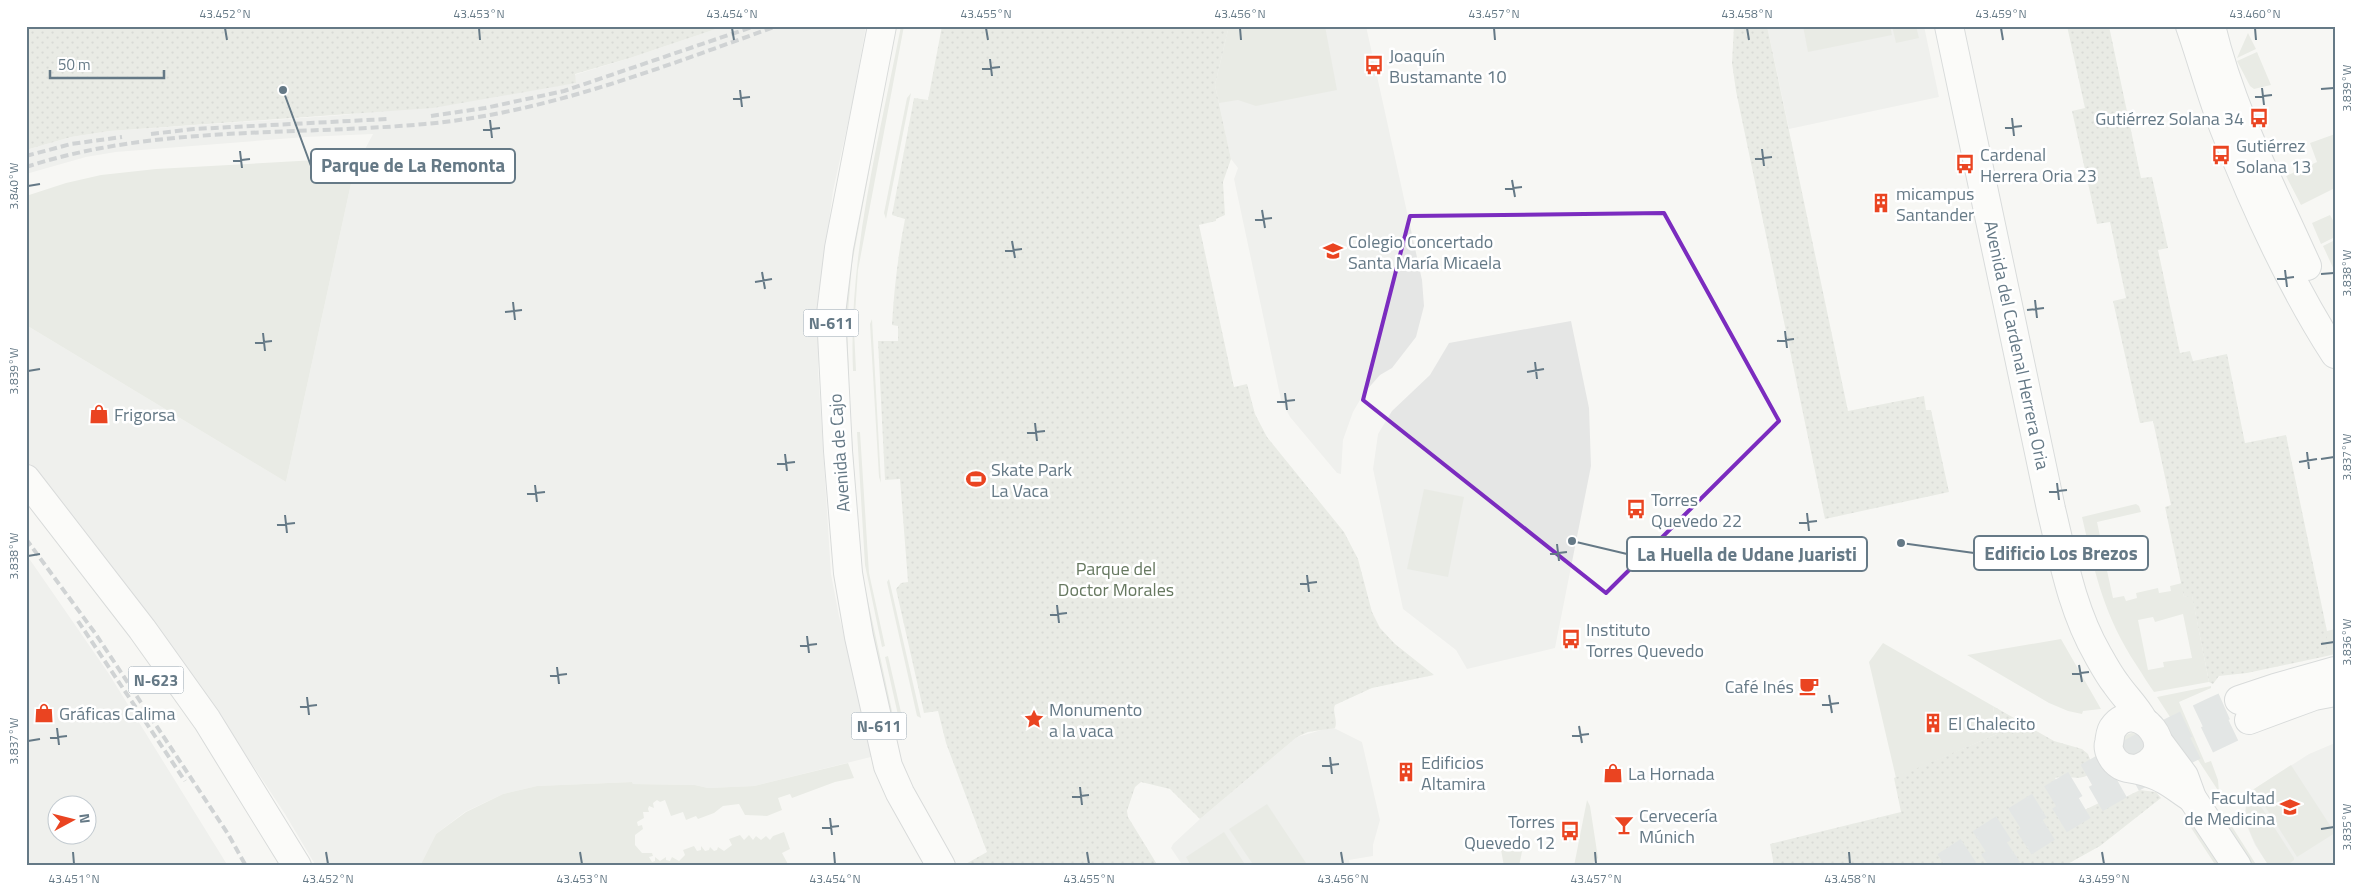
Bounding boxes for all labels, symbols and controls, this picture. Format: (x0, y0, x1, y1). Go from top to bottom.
text: 43.452°N (199, 4, 251, 23)
text: 43.453°N (453, 4, 505, 23)
text: 43.454°N (706, 4, 758, 23)
text: 43.455°N (960, 4, 1012, 23)
text: 43.456°N (1214, 4, 1266, 23)
text: 43.457°N (1468, 4, 1520, 23)
text: 43.458°N (1721, 4, 1773, 23)
text: 43.459°N (1975, 4, 2027, 23)
text: 43.460°N (2229, 4, 2281, 23)
place label: Joaquín Bustamante 10 (1389, 42, 1507, 90)
scale bar (50, 48, 164, 80)
text: 50 m (58, 53, 91, 76)
bus stop icon: Joaquín Bustamante 10 (1363, 54, 1385, 76)
text: 3.839°W (2337, 64, 2356, 111)
place label: Gutiérrez Solana 34 (2095, 105, 2244, 132)
bus stop icon: Gutiérrez Solana 34 (2248, 107, 2270, 129)
place label: Gutiérrez Solana 13 (2236, 132, 2311, 180)
place label: Cardenal Herrera Oria 23 (1980, 141, 2097, 189)
bus stop icon: Gutiérrez Solana 13 (2210, 144, 2232, 166)
callout: Parque de La Remonta (311, 149, 515, 183)
text: Parque de La Remonta (321, 150, 505, 179)
bus stop icon: Cardenal Herrera Oria 23 (1954, 153, 1976, 175)
text: 3.840°W (4, 162, 23, 209)
place label: micampus Santander (1896, 180, 1974, 228)
building icon: micampus Santander (1870, 192, 1892, 214)
street label: Avenida del Cardenal Herrera Oria (1977, 218, 2057, 472)
place label: Colegio Concertado Santa María Micaela (1348, 228, 1501, 276)
school or university icon: Colegio Concertado Santa María Micaela (1322, 240, 1344, 262)
text: 3.838°W (2337, 249, 2356, 296)
road number: N-611 (804, 309, 858, 336)
text: 3.839°W (4, 347, 23, 394)
street label: Avenida de Cajo (821, 393, 857, 513)
place label: Frigorsa (114, 401, 176, 428)
shop icon: Frigorsa (88, 403, 110, 425)
text: 3.837°W (2337, 433, 2356, 480)
place label: Skate Park La Vaca (991, 456, 1073, 504)
sports icon: Skate Park La Vaca (965, 468, 987, 490)
place label: Torres Quevedo 22 (1651, 486, 1742, 534)
bus stop icon: Torres Quevedo 22 (1625, 498, 1647, 520)
text: 3.838°W (4, 532, 23, 579)
callout: Edificio Los Brezos (1974, 536, 2148, 570)
callout: La Huella de Udane Juaristi (1627, 537, 1867, 571)
text: Edificio Los Brezos (1984, 538, 2138, 567)
text: La Huella de Udane Juaristi (1637, 539, 1857, 568)
park label: Parque del Doctor Morales (1058, 555, 1174, 603)
place label: Instituto Torres Quevedo (1586, 616, 1704, 664)
text: 3.836°W (2337, 618, 2356, 665)
bus stop icon: Instituto Torres Quevedo (1560, 628, 1582, 650)
road number: N-623 (128, 666, 184, 694)
place label: Café Inés (1725, 673, 1794, 700)
cafe icon: Café Inés (1798, 675, 1820, 697)
place label: Monumento a la vaca (1049, 696, 1142, 744)
place label: Gráficas Calima (59, 700, 175, 727)
shop icon: Gráficas Calima (33, 702, 55, 724)
place icon: Monumento a la vaca (1023, 708, 1045, 730)
place label: El Chalecito (1948, 710, 2035, 737)
road number: N-611 (852, 712, 906, 739)
building icon: El Chalecito (1922, 712, 1944, 734)
text: 3.837°W (4, 717, 23, 764)
place label: Edificios Altamira (1421, 749, 1485, 797)
place label: La Hornada (1628, 760, 1715, 787)
building icon: Edificios Altamira (1395, 761, 1417, 783)
shop icon: La Hornada (1602, 762, 1624, 784)
place label: Facultad de Medicina (2184, 784, 2275, 832)
north arrow (48, 794, 98, 844)
school or university icon: Facultad de Medicina (2279, 796, 2301, 818)
place label: Cervecería Múnich (1639, 802, 1718, 850)
text: 3.835°W (2337, 803, 2356, 850)
place label: Torres Quevedo 12 (1464, 808, 1555, 856)
text: N (74, 812, 96, 824)
bar icon: Cervecería Múnich (1613, 814, 1635, 836)
bus stop icon: Torres Quevedo 12 (1559, 820, 1581, 842)
text: 43.451°N (48, 869, 100, 888)
text: 43.452°N (302, 869, 354, 888)
text: 43.453°N (556, 869, 608, 888)
text: 43.454°N (809, 869, 861, 888)
text: 43.455°N (1063, 869, 1115, 888)
text: 43.456°N (1317, 869, 1369, 888)
text: 43.457°N (1570, 869, 1622, 888)
text: 43.458°N (1824, 869, 1876, 888)
text: 43.459°N (2078, 869, 2130, 888)

